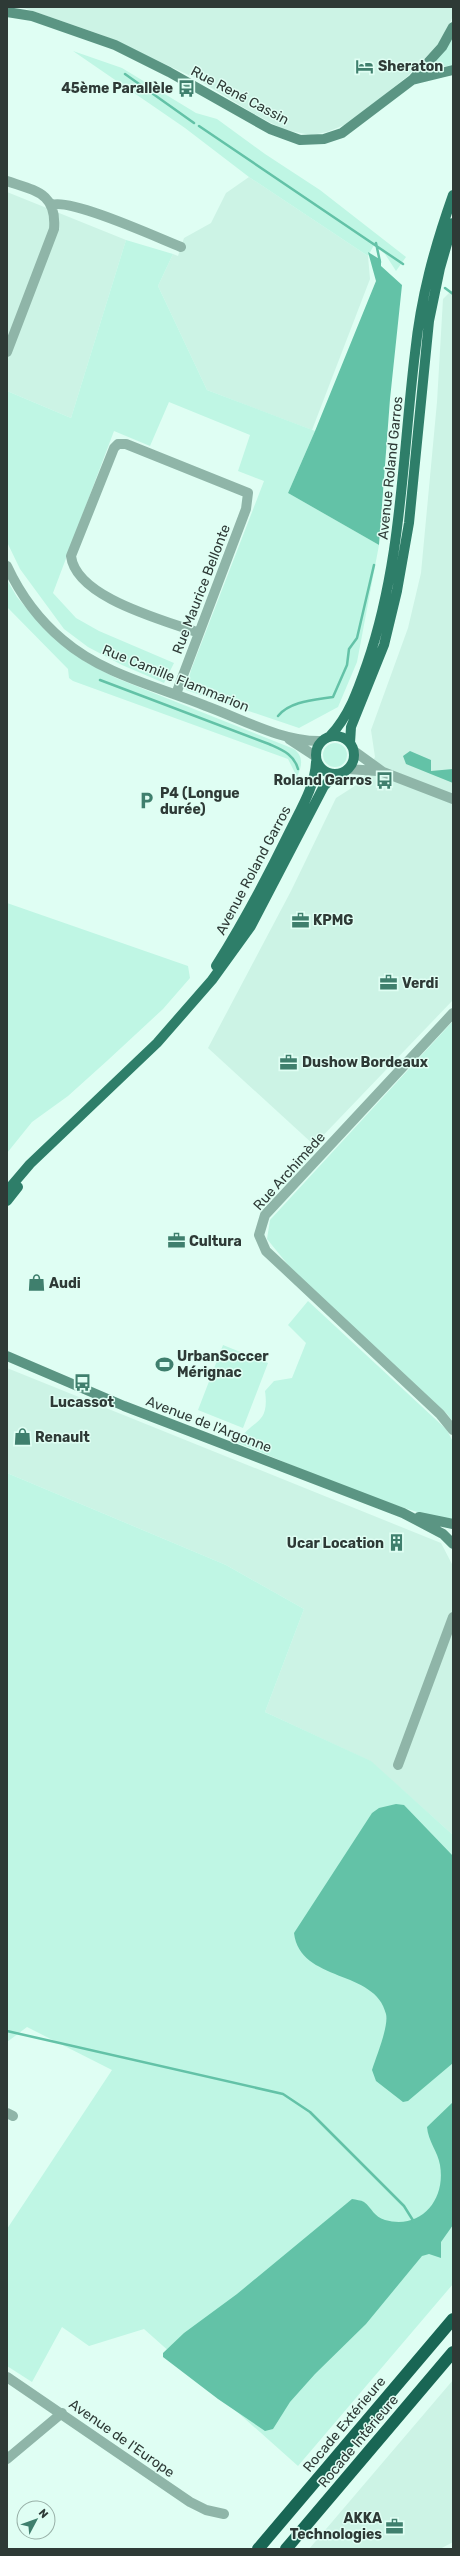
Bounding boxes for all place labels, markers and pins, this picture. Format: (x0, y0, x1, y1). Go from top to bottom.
hotel icon: Sheraton (355, 56, 375, 76)
place label: Sheraton (378, 58, 443, 75)
bus stop icon: 45ème Parallèle (176, 78, 196, 98)
place label: 45ème Parallèle (61, 80, 173, 97)
bus stop icon: Roland Garros (375, 770, 395, 790)
place label: Roland Garros (273, 772, 372, 789)
place label: P4 (Longue durée) (160, 785, 240, 818)
parking icon: P4 (Longue durée) (137, 791, 157, 811)
office icon: KPMG (290, 910, 310, 930)
place label: KPMG (313, 912, 353, 929)
office icon: Verdi (379, 973, 399, 993)
place label: Verdi (402, 975, 438, 992)
office icon: Dushow Bordeaux (279, 1052, 299, 1072)
place label: Dushow Bordeaux (302, 1054, 429, 1071)
office icon: Cultura (166, 1231, 186, 1251)
place label: Cultura (189, 1233, 242, 1250)
shop icon: Audi (26, 1273, 46, 1293)
place label: Audi (49, 1275, 81, 1292)
place label: UrbanSoccer Mérignac (177, 1348, 269, 1381)
sports icon: UrbanSoccer Mérignac (154, 1354, 174, 1374)
bus stop icon: Lucassot (72, 1372, 92, 1392)
place label: Lucassot (50, 1394, 115, 1411)
shop icon: Renault (12, 1427, 32, 1447)
place label: Renault (35, 1429, 90, 1446)
building icon: Ucar Location (387, 1533, 407, 1553)
place label: Ucar Location (287, 1535, 384, 1552)
place label: AKKA Technologies (290, 2510, 382, 2543)
office icon: AKKA Technologies (385, 2516, 405, 2536)

